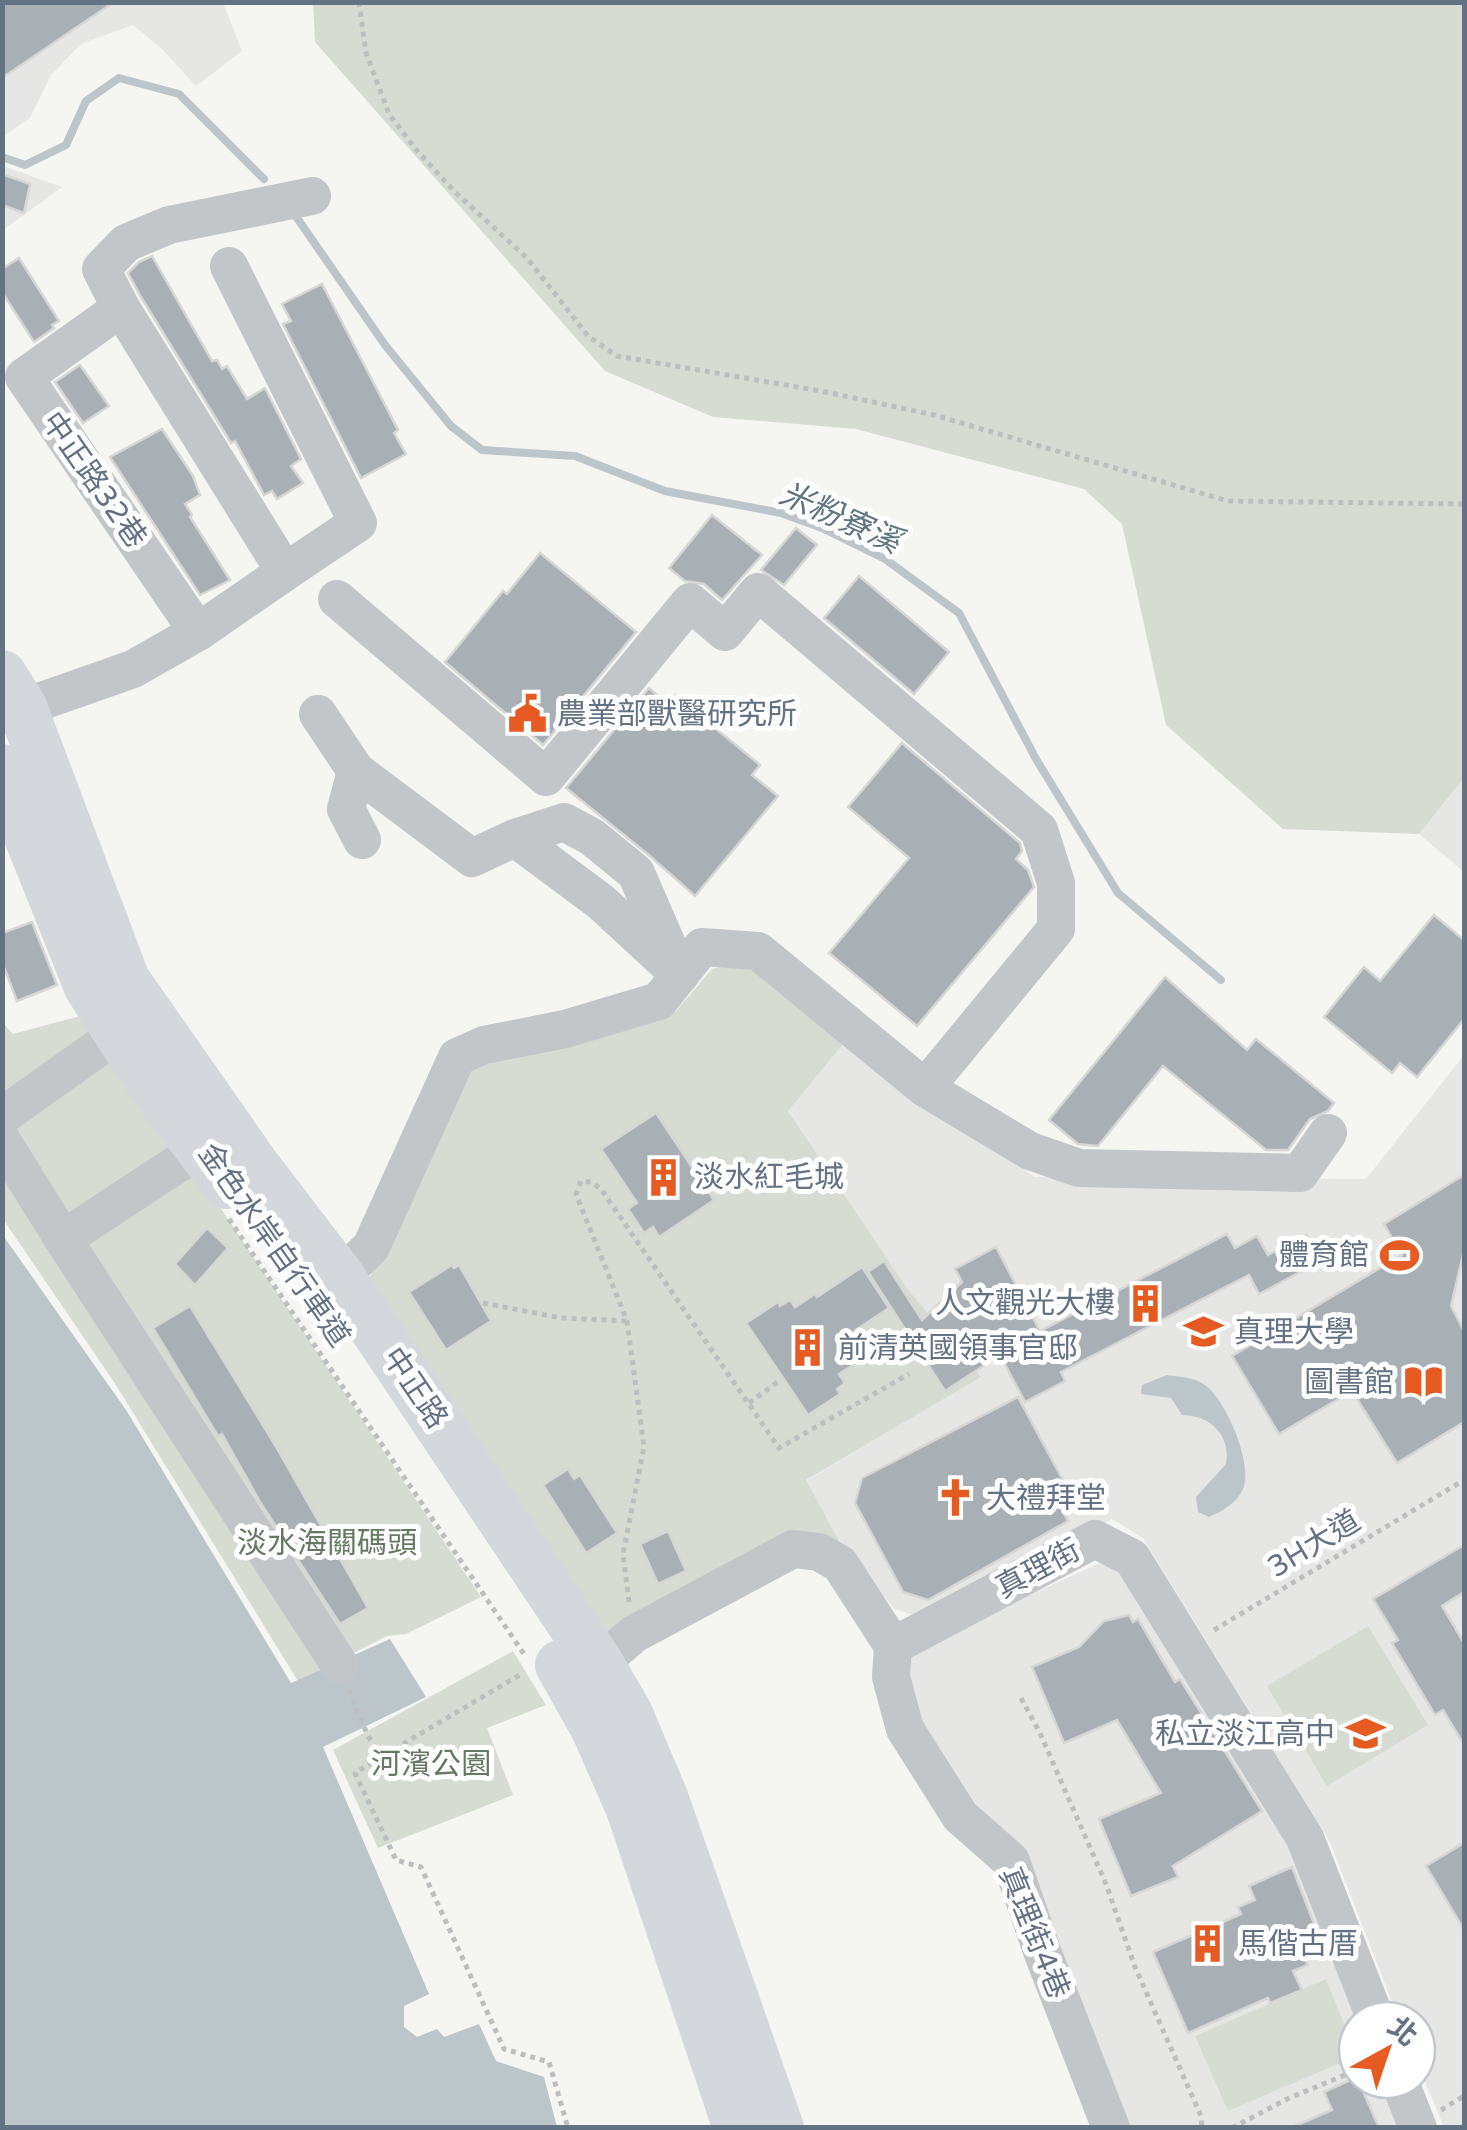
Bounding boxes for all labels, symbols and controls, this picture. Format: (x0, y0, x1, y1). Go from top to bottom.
street label: 中正路32巷 (34, 405, 154, 555)
water label: 米粉寮溪 (774, 475, 910, 563)
public building icon: 農業部獸醫研究所 (506, 693, 548, 735)
place label: 農業部獸醫研究所 (557, 696, 797, 733)
street label: 金色水岸自行車道 (190, 1136, 358, 1354)
building icon: 淡水紅毛城 (643, 1156, 685, 1198)
place label: 淡水紅毛城 (694, 1159, 844, 1196)
sports icon: 體育館 (1378, 1234, 1420, 1276)
place label: 體育館 (1279, 1237, 1369, 1274)
building icon: 人文觀光大樓 (1124, 1282, 1166, 1324)
place label: 人文觀光大樓 (935, 1285, 1115, 1322)
school or university icon: 真理大學 (1183, 1311, 1225, 1353)
place label: 真理大學 (1234, 1314, 1354, 1351)
building icon: 前清英國領事官邸 (787, 1327, 829, 1369)
place label: 前清英國領事官邸 (838, 1330, 1078, 1367)
street label: 中正路 (374, 1340, 456, 1436)
library icon: 圖書館 (1403, 1361, 1445, 1403)
place label: 圖書館 (1304, 1364, 1394, 1401)
church icon: 大禮拜堂 (935, 1477, 977, 1519)
place label: 大禮拜堂 (986, 1480, 1106, 1517)
street label: 3H大道 (1261, 1502, 1367, 1586)
park label: 淡水海關碼頭 (237, 1525, 417, 1562)
street label: 真理街 (990, 1532, 1086, 1606)
school or university icon: 私立淡江高中 (1344, 1713, 1386, 1755)
place label: 私立淡江高中 (1155, 1716, 1335, 1753)
park label: 河濱公園 (371, 1746, 491, 1783)
street label: 真理街4巷 (991, 1862, 1077, 2004)
building icon: 馬偕古厝 (1187, 1923, 1229, 1965)
place label: 馬偕古厝 (1238, 1926, 1358, 1963)
north arrow (1337, 2000, 1437, 2100)
text: 北 (1381, 2010, 1424, 2054)

